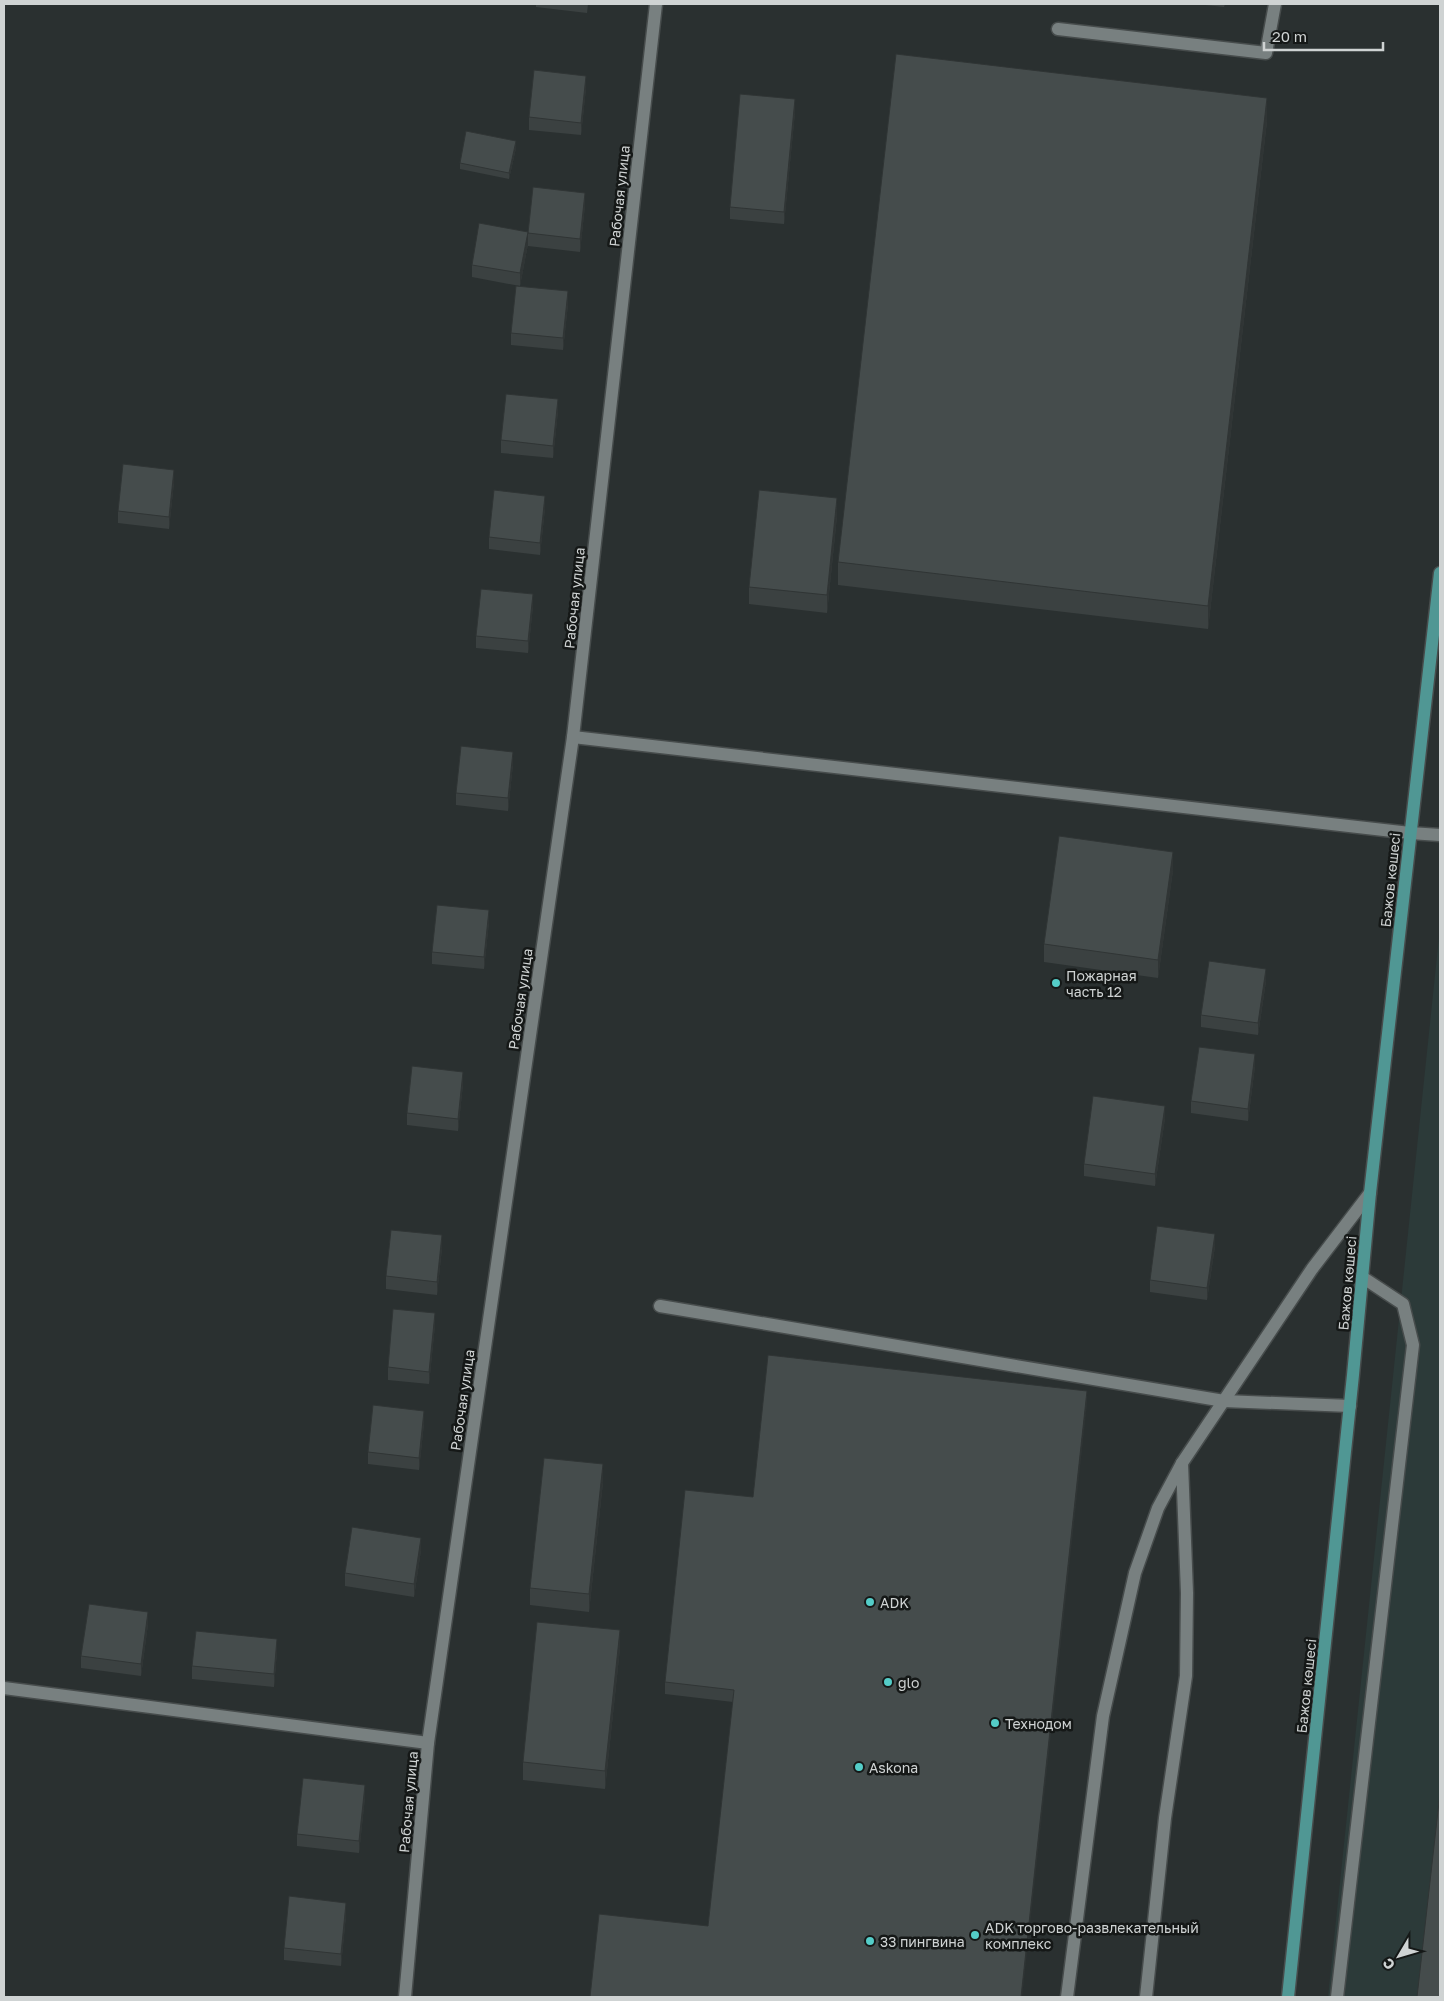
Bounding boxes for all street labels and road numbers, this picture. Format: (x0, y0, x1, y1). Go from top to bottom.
street label: Рабочая улица (605, 144, 633, 248)
street label: Рабочая улица (560, 546, 588, 650)
street label: Бажов көшесі (1377, 832, 1403, 928)
street label: Рабочая улица (504, 947, 536, 1051)
street label: Бажов көшесі (1334, 1235, 1360, 1331)
street label: Рабочая улица (446, 1348, 478, 1452)
street label: Бажов көшесі (1293, 1638, 1319, 1734)
street label: Рабочая улица (395, 1750, 421, 1854)

